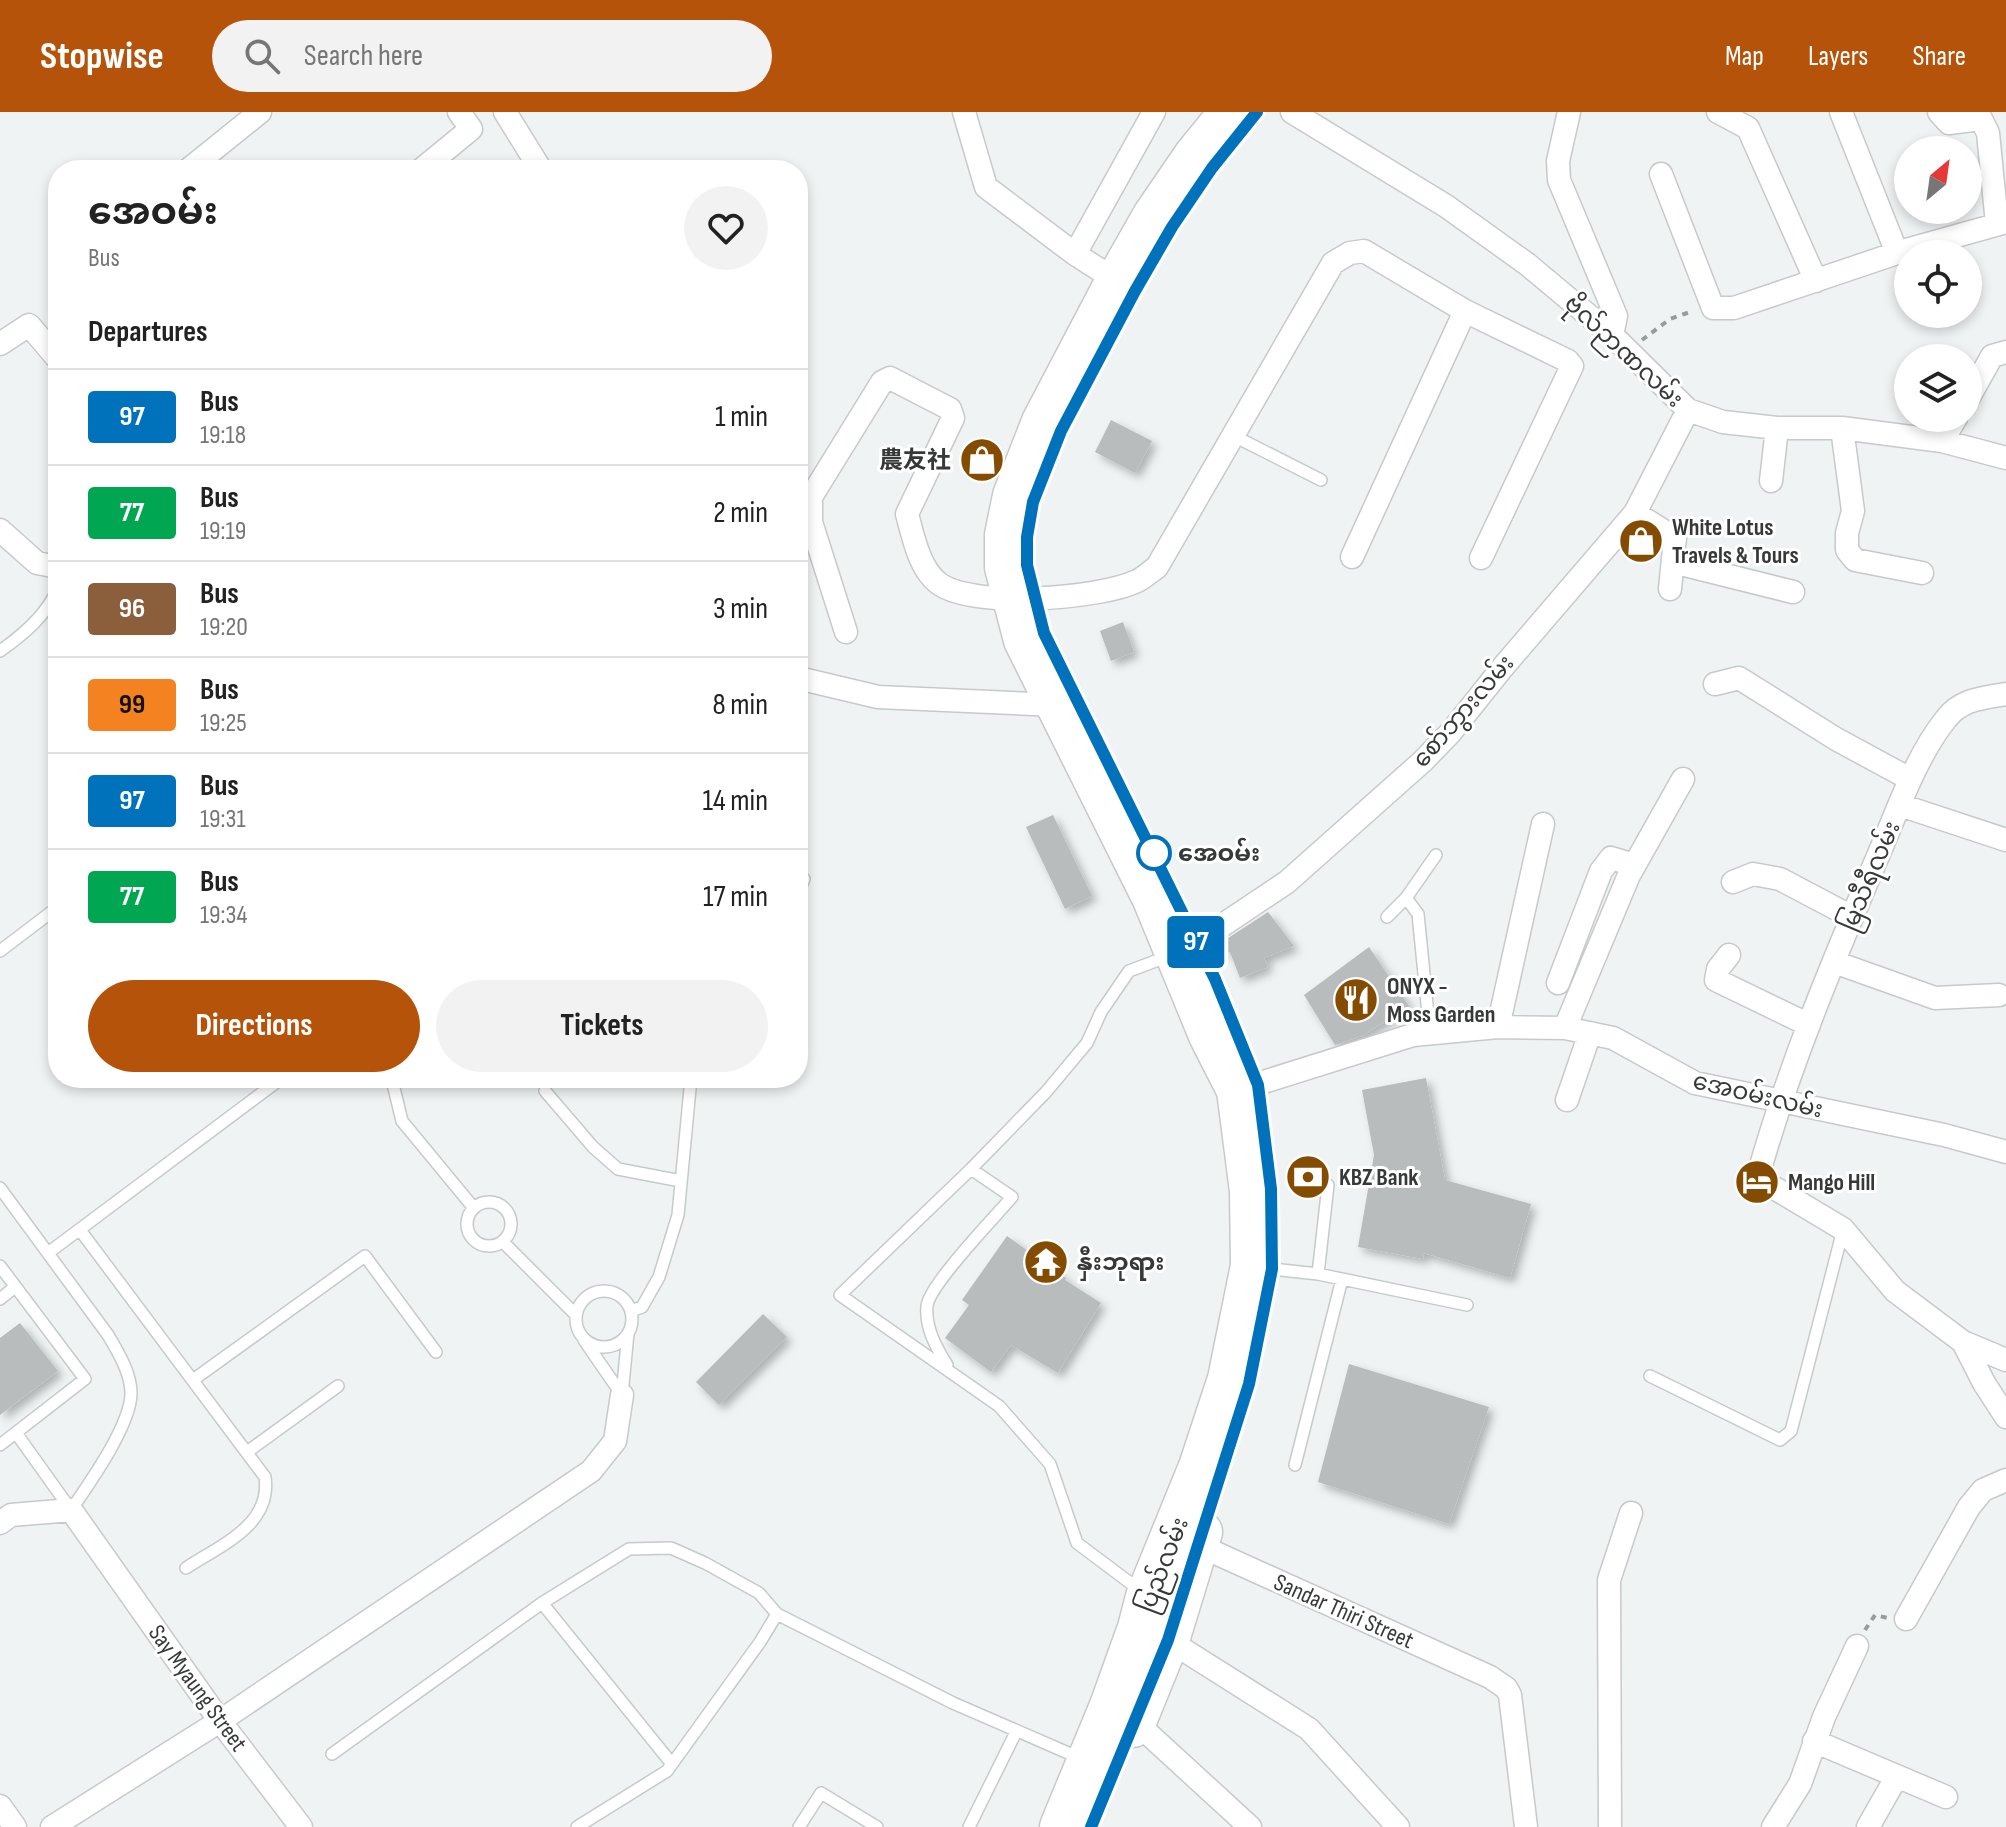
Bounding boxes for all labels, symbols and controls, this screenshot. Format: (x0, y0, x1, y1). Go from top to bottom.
search box (212, 20, 772, 92)
text: Stopwise (40, 34, 164, 79)
icon: search (240, 34, 284, 78)
text: Search here (304, 38, 423, 74)
text: Map (1725, 40, 1764, 73)
text: Layers (1808, 40, 1868, 73)
text: Share (1912, 40, 1966, 73)
north arrow (1894, 136, 1982, 224)
map controls (1894, 136, 1982, 432)
button: heart (684, 186, 768, 270)
text: အေဝမ်း (88, 190, 218, 235)
button: locate (1894, 240, 1982, 328)
text: Bus (88, 243, 120, 274)
street label: ဗိုလ်ဉာဏလမ်း (1556, 288, 1690, 417)
text: Departures (88, 314, 208, 350)
button: layers (1894, 344, 1982, 432)
text: Bus (200, 384, 239, 420)
text: 1 min (715, 399, 768, 435)
text: 97 (119, 400, 145, 433)
text: 19:18 (200, 420, 246, 451)
shop icon: 農友社 (958, 436, 1006, 484)
place label: 農友社 (879, 446, 951, 475)
text: Bus (200, 480, 239, 516)
text: 2 min (713, 495, 768, 531)
text: 77 (120, 496, 144, 529)
place label: White Lotus Travels & Tours (1672, 513, 1799, 570)
text: 19:19 (200, 516, 246, 547)
shop icon: White Lotus Travels & Tours (1617, 517, 1665, 565)
text: Bus (200, 576, 239, 612)
text: 3 min (713, 591, 768, 627)
text: 96 (119, 592, 145, 625)
text: 19:20 (200, 612, 248, 643)
street label: စော်ဘွားလမ်း (1405, 648, 1522, 776)
text: Bus (200, 672, 239, 708)
text: 8 min (712, 687, 768, 723)
text: 99 (119, 688, 145, 721)
text: 19:25 (200, 708, 247, 739)
text: Bus (200, 768, 239, 804)
text: 14 min (703, 783, 768, 819)
text: 97 (119, 784, 145, 817)
text: 19:31 (200, 804, 246, 835)
street label: မြသီရီလမ်း (1832, 816, 1910, 937)
marker: အေဝမ်း (1137, 836, 1171, 870)
place label: အေဝမ်း (1178, 837, 1260, 868)
text: Bus (200, 864, 239, 900)
text: 17 min (703, 879, 768, 915)
text: 77 (120, 880, 144, 913)
text: 19:34 (200, 900, 247, 931)
line badge: 97 (1160, 916, 1232, 968)
text: 97 (1183, 925, 1209, 958)
place label: ONYX - Moss Garden (1387, 972, 1495, 1029)
restaurant icon: ONYX - Moss Garden (1332, 976, 1380, 1024)
button: Directions (88, 980, 420, 1072)
button: Tickets (436, 980, 768, 1072)
street label: အေဝမ်းလမ်း (1690, 1064, 1826, 1125)
bank icon: KBZ Bank (1284, 1153, 1332, 1201)
hotel icon: Mango Hill (1733, 1158, 1781, 1206)
place label: KBZ Bank (1339, 1163, 1418, 1192)
place label: Mango Hill (1788, 1168, 1875, 1197)
temple icon: နှီးဘုရား (1022, 1238, 1070, 1286)
place label: နှီးဘုရား (1077, 1246, 1164, 1281)
street label: ပြည်လမ်း (1130, 1513, 1199, 1618)
street label: Sandar Thiri Street (1269, 1568, 1418, 1655)
street label: Say Myaung Street (142, 1619, 253, 1757)

